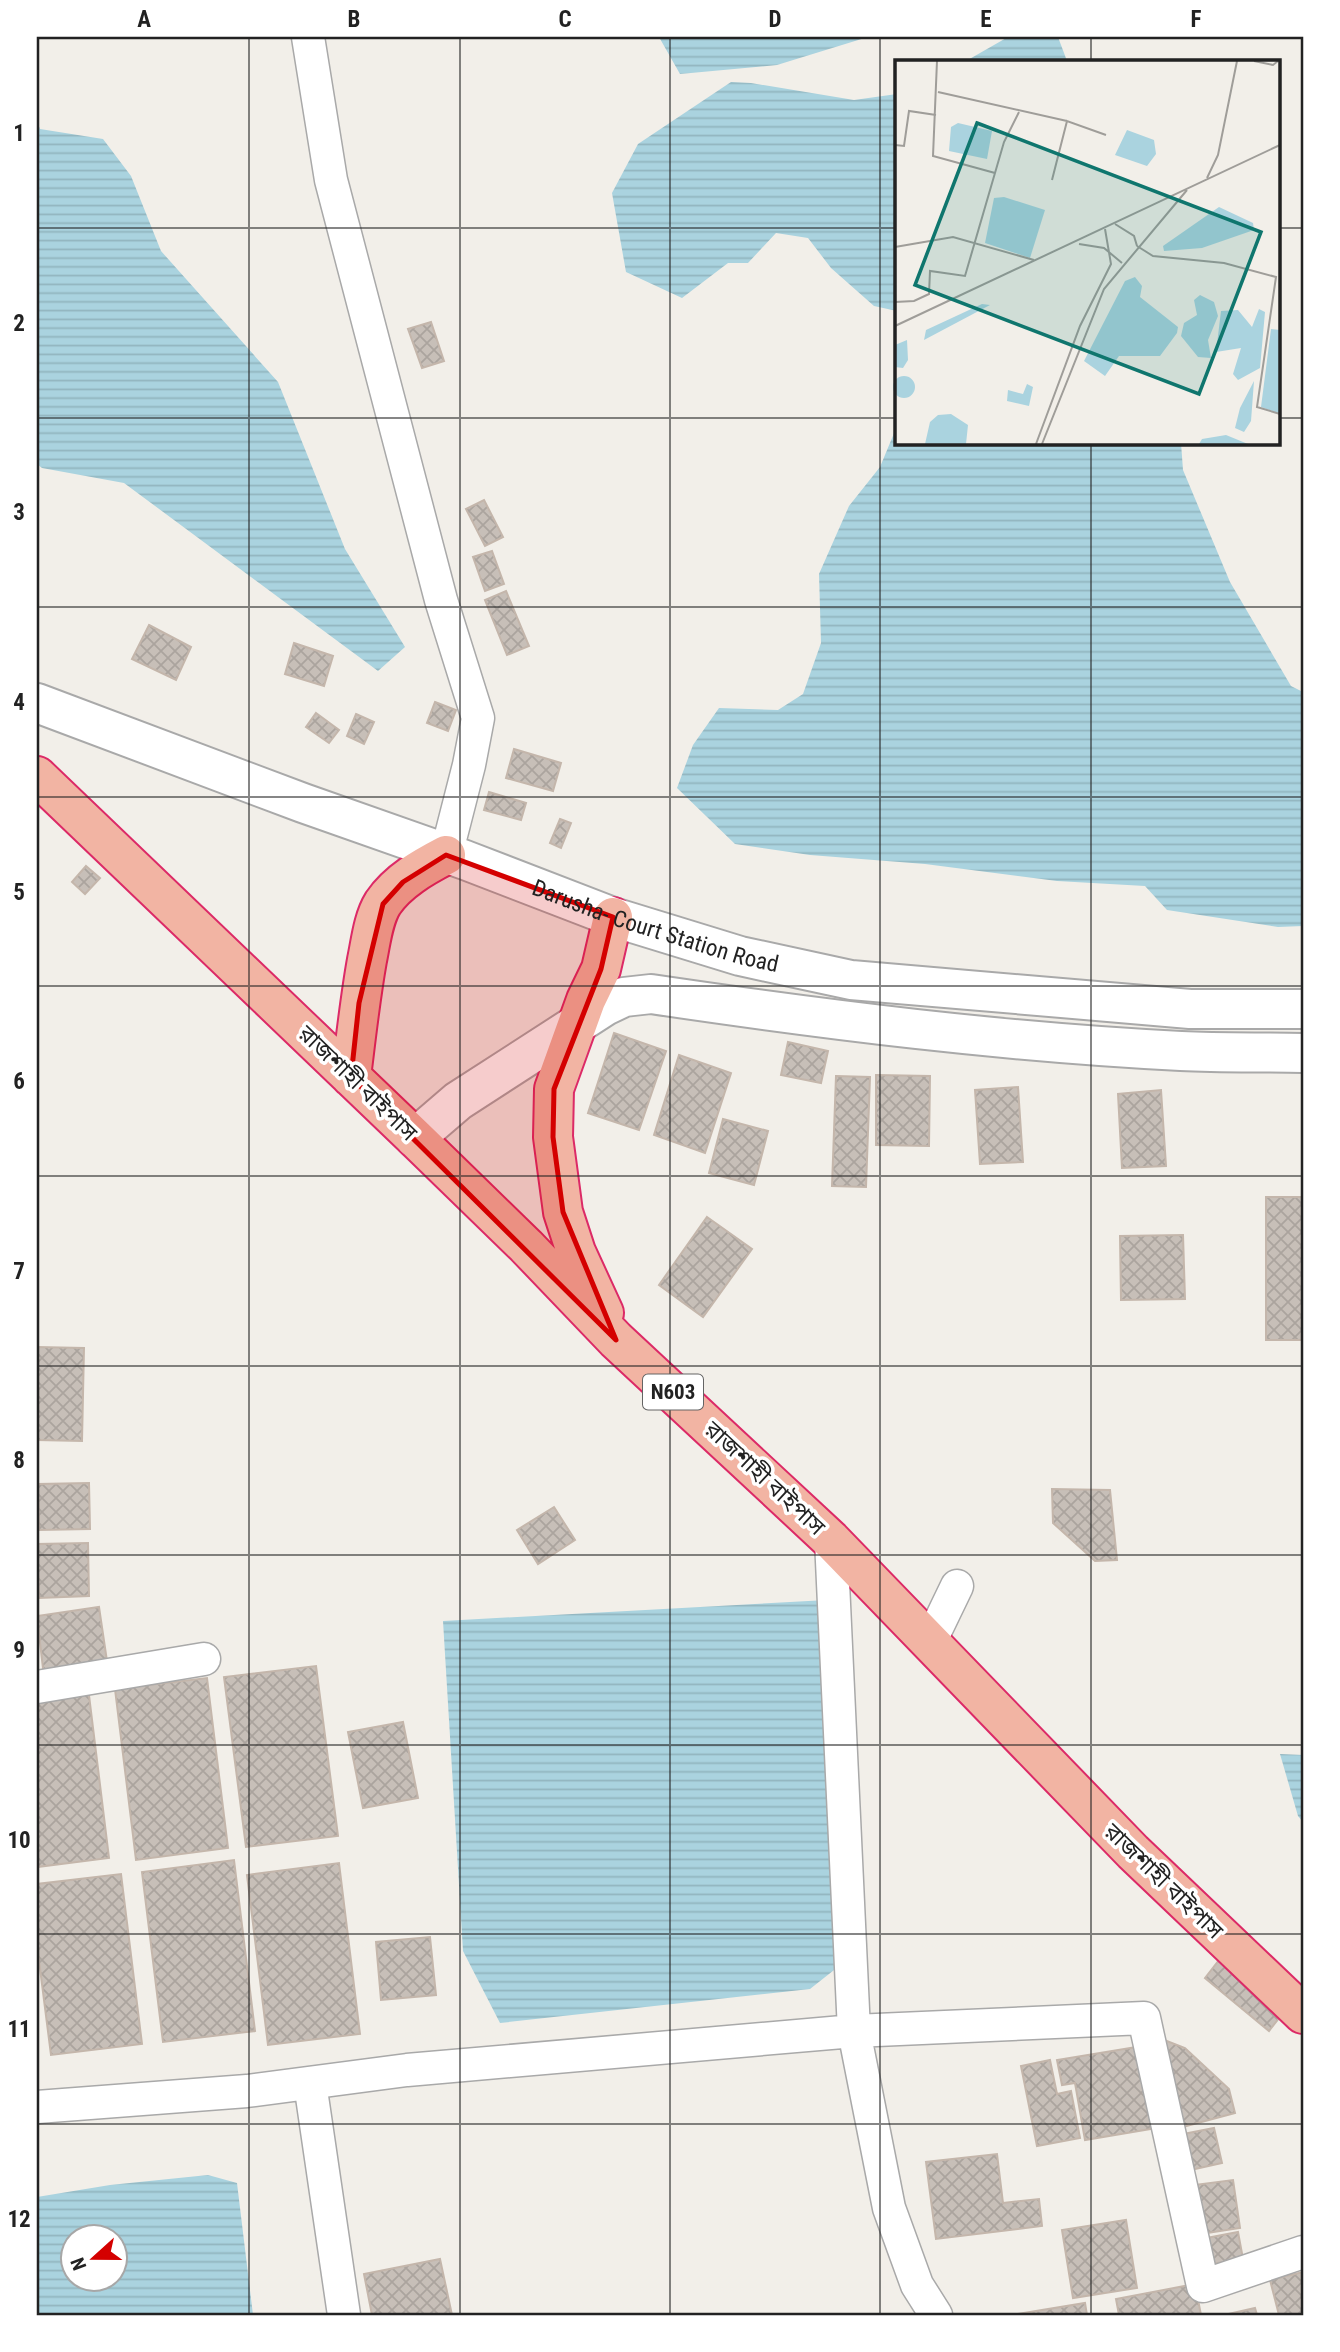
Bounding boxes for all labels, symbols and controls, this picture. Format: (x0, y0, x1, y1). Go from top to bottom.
text: A (137, 6, 151, 33)
text: B (348, 6, 360, 33)
text: C (558, 6, 572, 33)
text: D (769, 6, 782, 33)
text: E (980, 6, 992, 33)
text: F (1191, 6, 1202, 33)
inset map (895, 60, 1280, 444)
text: 1 (13, 120, 25, 147)
text: 2 (13, 310, 25, 337)
text: 3 (13, 499, 25, 526)
text: 4 (13, 689, 25, 716)
street label: Darusha- Court Station Road (528, 874, 781, 978)
text: 5 (13, 879, 25, 906)
street label: রাজশাহী বাইপাস (292, 1019, 423, 1147)
text: 6 (13, 1068, 25, 1095)
text: 7 (13, 1258, 25, 1285)
road number: N603 (643, 1374, 703, 1410)
street label: রাজশাহী বাইপাস (698, 1415, 831, 1541)
text: 8 (13, 1447, 25, 1474)
text: 9 (13, 1637, 25, 1664)
street label: রাজশাহী বাইপাস (1098, 1817, 1229, 1945)
text: 10 (7, 1827, 31, 1854)
text: 11 (7, 2016, 31, 2043)
text: 12 (7, 2206, 31, 2233)
north arrow (60, 2222, 130, 2292)
text: N (66, 2254, 91, 2273)

